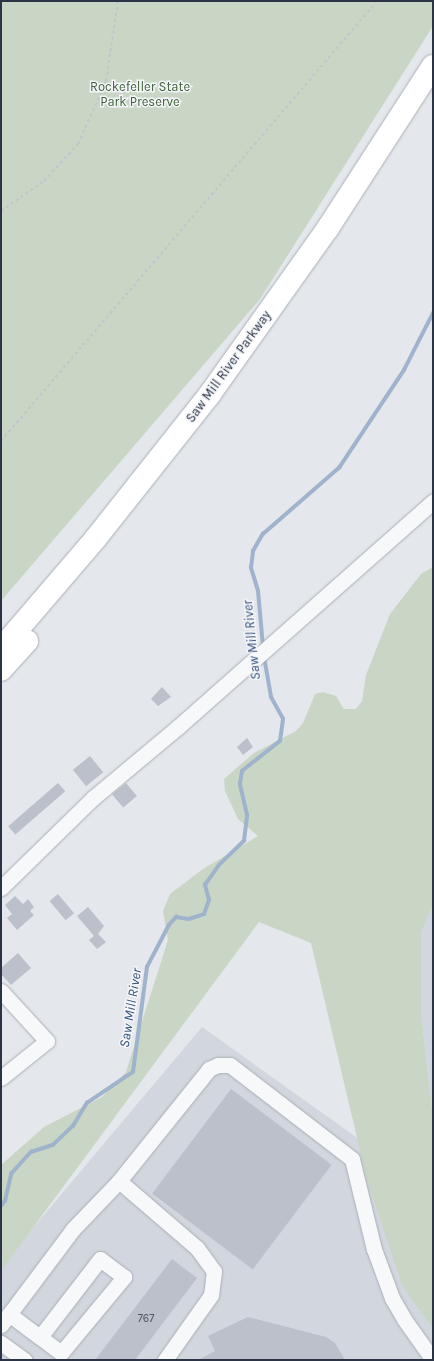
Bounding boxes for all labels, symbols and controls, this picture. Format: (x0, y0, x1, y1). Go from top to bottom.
park label: Rockefeller State Park Preserve (90, 80, 190, 111)
street label: Saw Mill River Parkway (183, 308, 275, 426)
water label: Saw Mill River (239, 599, 265, 681)
water label: Saw Mill River (116, 967, 146, 1049)
house number: 767 (138, 1312, 154, 1326)

